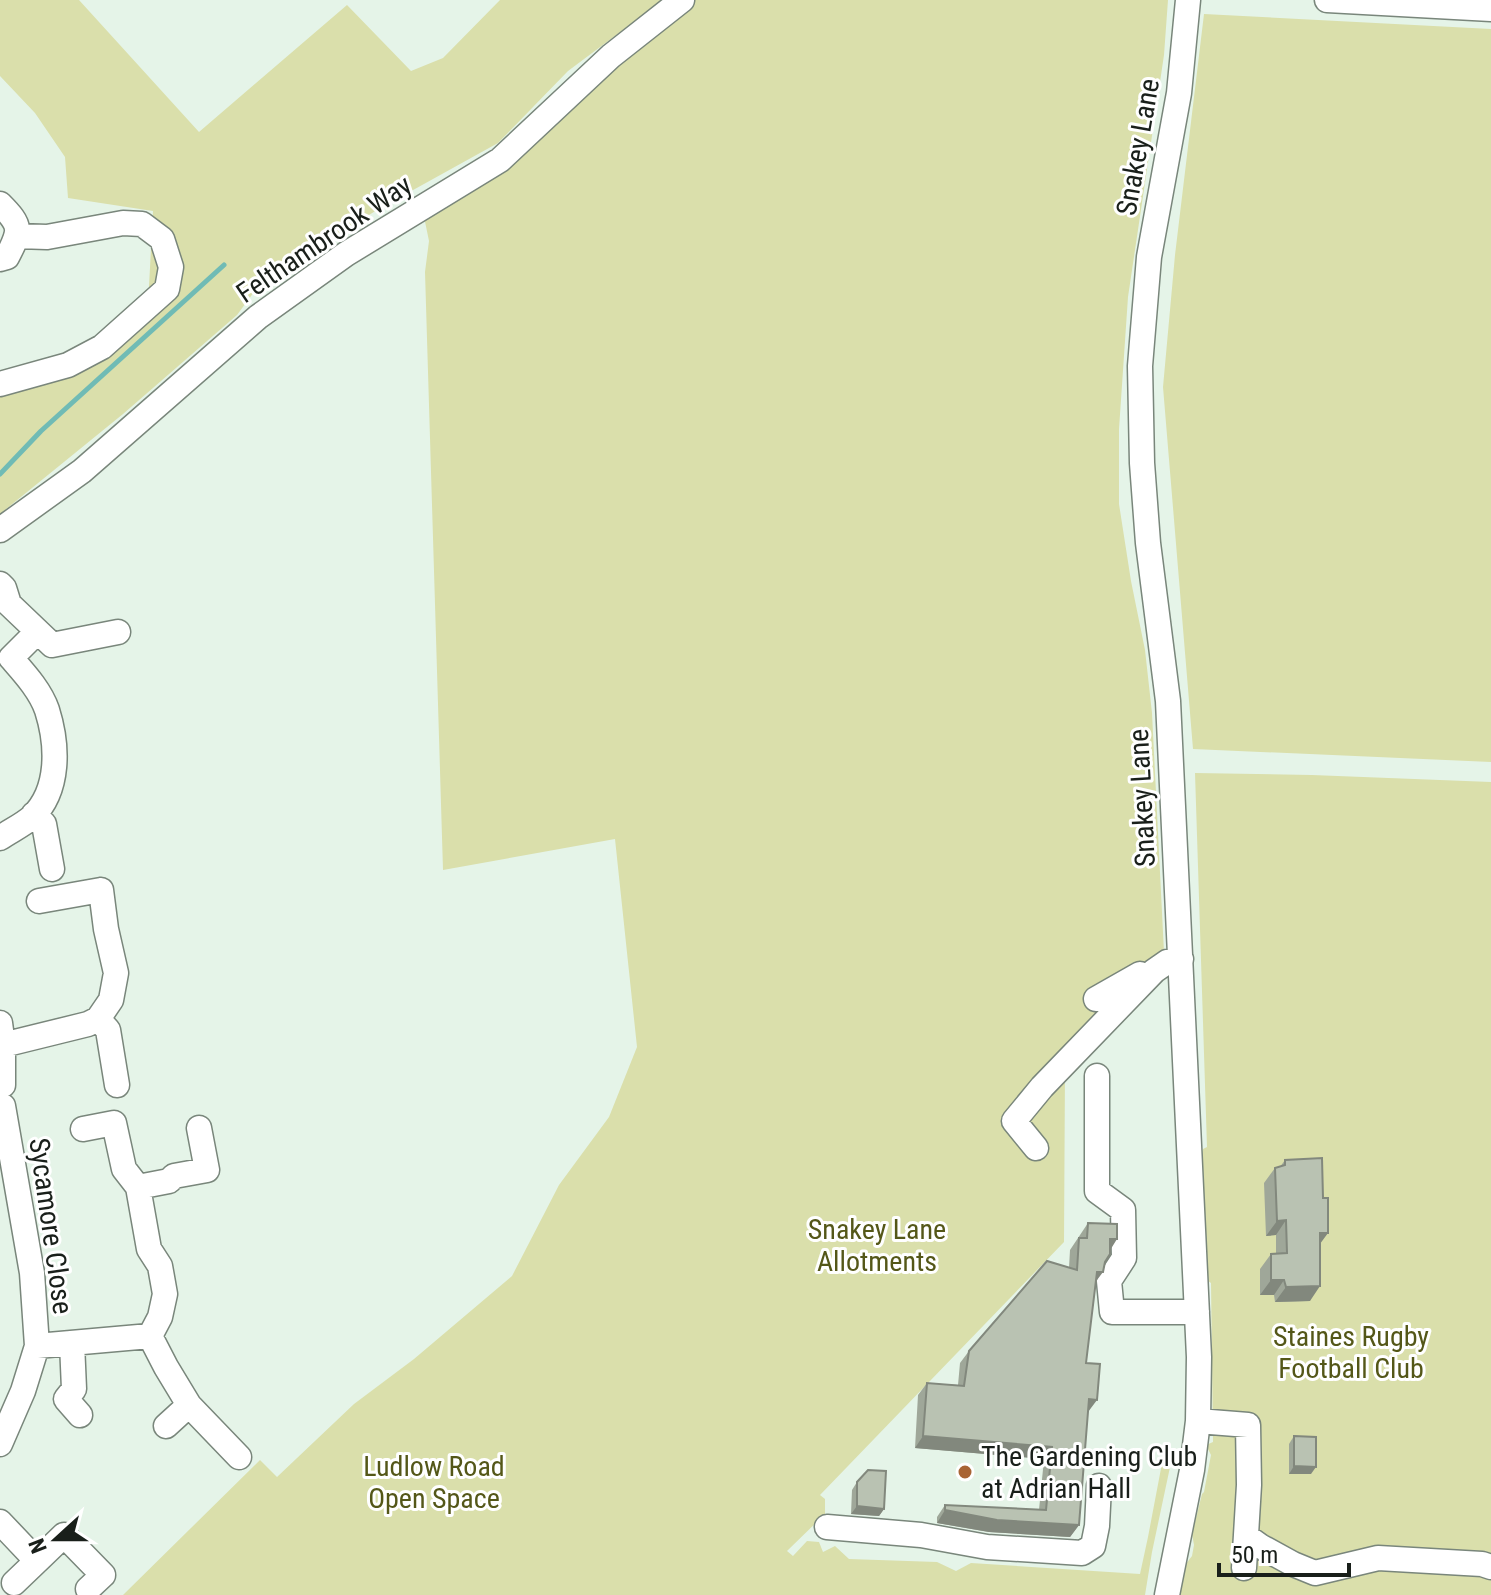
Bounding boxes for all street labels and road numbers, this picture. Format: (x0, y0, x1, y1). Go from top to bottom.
street label: Snakey Lane (1110, 76, 1166, 218)
street label: Felthambrook Way (230, 168, 418, 310)
street label: Snakey Lane (1122, 728, 1162, 868)
street label: Sycamore Close (22, 1136, 80, 1316)

